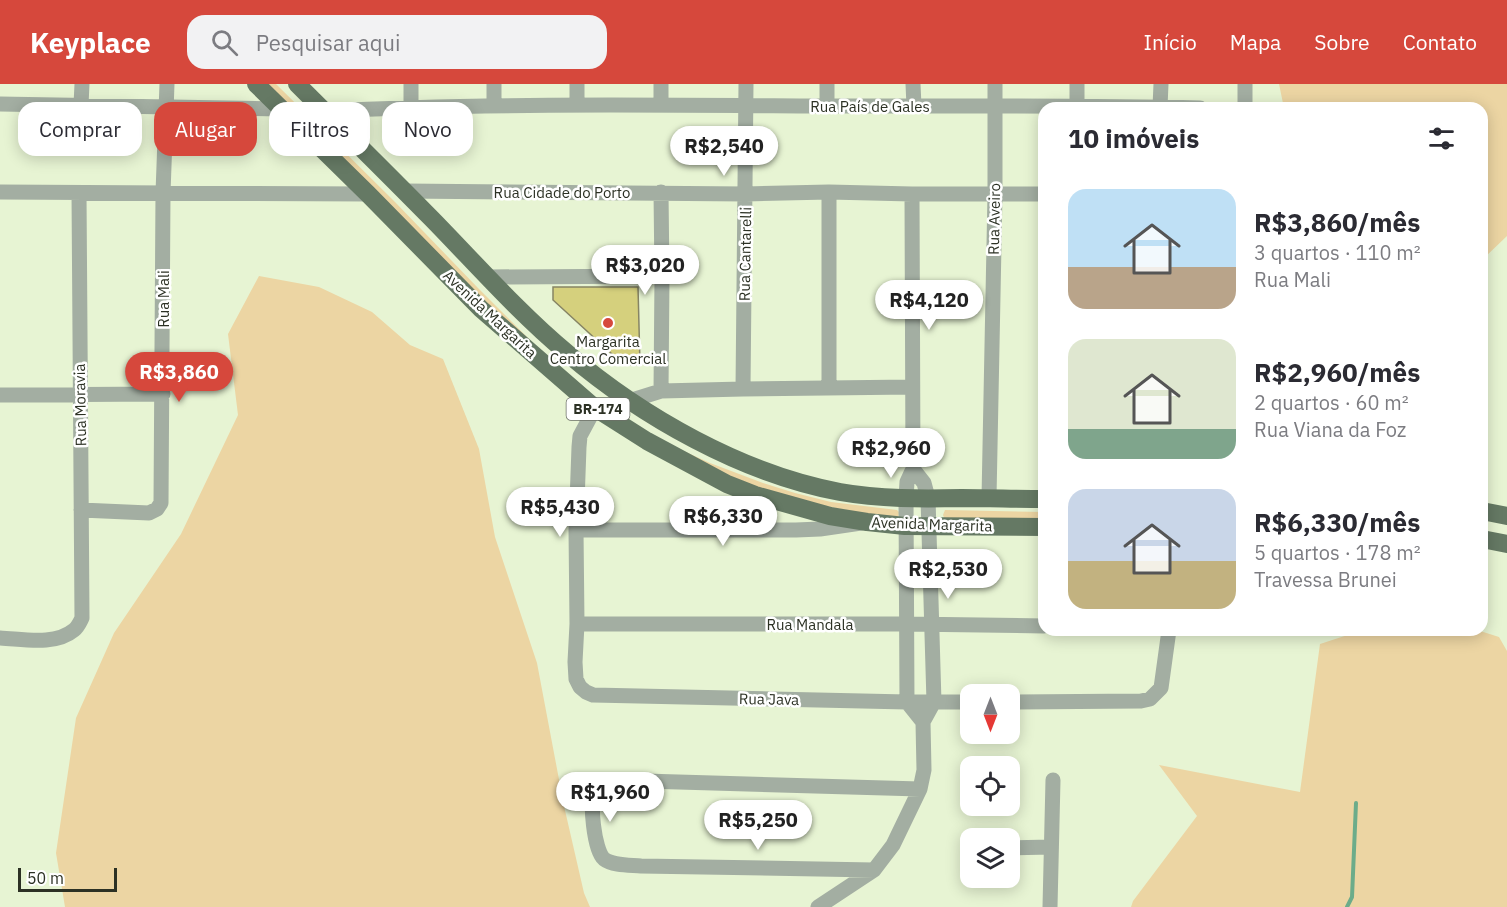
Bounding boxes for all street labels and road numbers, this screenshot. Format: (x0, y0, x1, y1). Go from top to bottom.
street label: Rua País de Gales (810, 97, 930, 116)
street label: Rua Cidade do Porto (494, 183, 630, 202)
street label: Rua Aveiro (984, 183, 1004, 255)
street label: Rua Cantarelli (735, 207, 755, 301)
street label: Avenida Margarita (439, 266, 541, 362)
street label: Rua Mali (154, 270, 173, 328)
street label: Rua Moravia (70, 363, 90, 447)
road number: BR-174 (566, 398, 630, 420)
street label: Avenida Margarita (871, 512, 993, 536)
street label: Rua Mandala (766, 615, 854, 634)
street label: Rua Java (739, 689, 799, 709)

